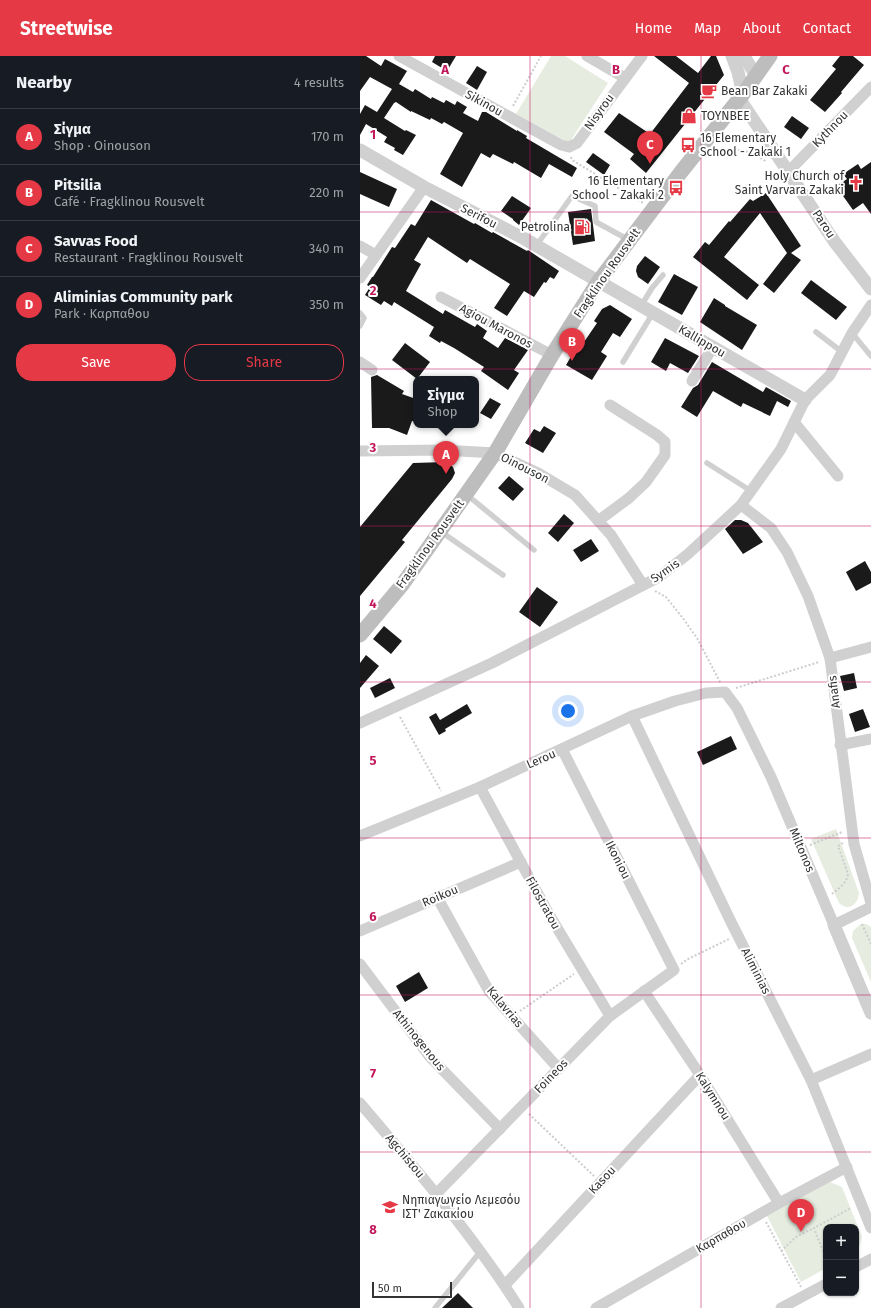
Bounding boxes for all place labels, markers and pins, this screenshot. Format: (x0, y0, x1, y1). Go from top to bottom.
cafe icon: Bean Bar Zakaki (700, 82, 718, 100)
place label: Bean Bar Zakaki (721, 84, 808, 98)
shop icon: TOYNBEE (680, 107, 698, 125)
place label: TOYNBEE (701, 109, 750, 123)
pin: C (637, 131, 663, 164)
place label: 16 Elementary School - Zakaki 1 (700, 131, 791, 159)
bus stop icon: 16 Elementary School - Zakaki 1 (679, 136, 697, 154)
place label: Holy Church of Saint Varvara Zakaki (735, 169, 845, 197)
place label: 16 Elementary School - Zakaki 2 (572, 174, 664, 202)
church icon: Holy Church of Saint Varvara Zakaki (847, 174, 865, 192)
bus stop icon: 16 Elementary School - Zakaki 2 (667, 179, 685, 197)
fuel station icon: Petrolina (573, 218, 591, 236)
place label: Petrolina (521, 220, 570, 234)
pin: B (559, 328, 585, 361)
pin: A (433, 441, 459, 474)
place label: Νηπιαγωγείο Λεμεσόυ ΙΣΤ' Ζακακίου (402, 1193, 521, 1221)
school or university icon: Νηπιαγωγείο Λεμεσόυ ΙΣΤ' Ζακακίου (381, 1198, 399, 1216)
pin: D (788, 1199, 814, 1232)

